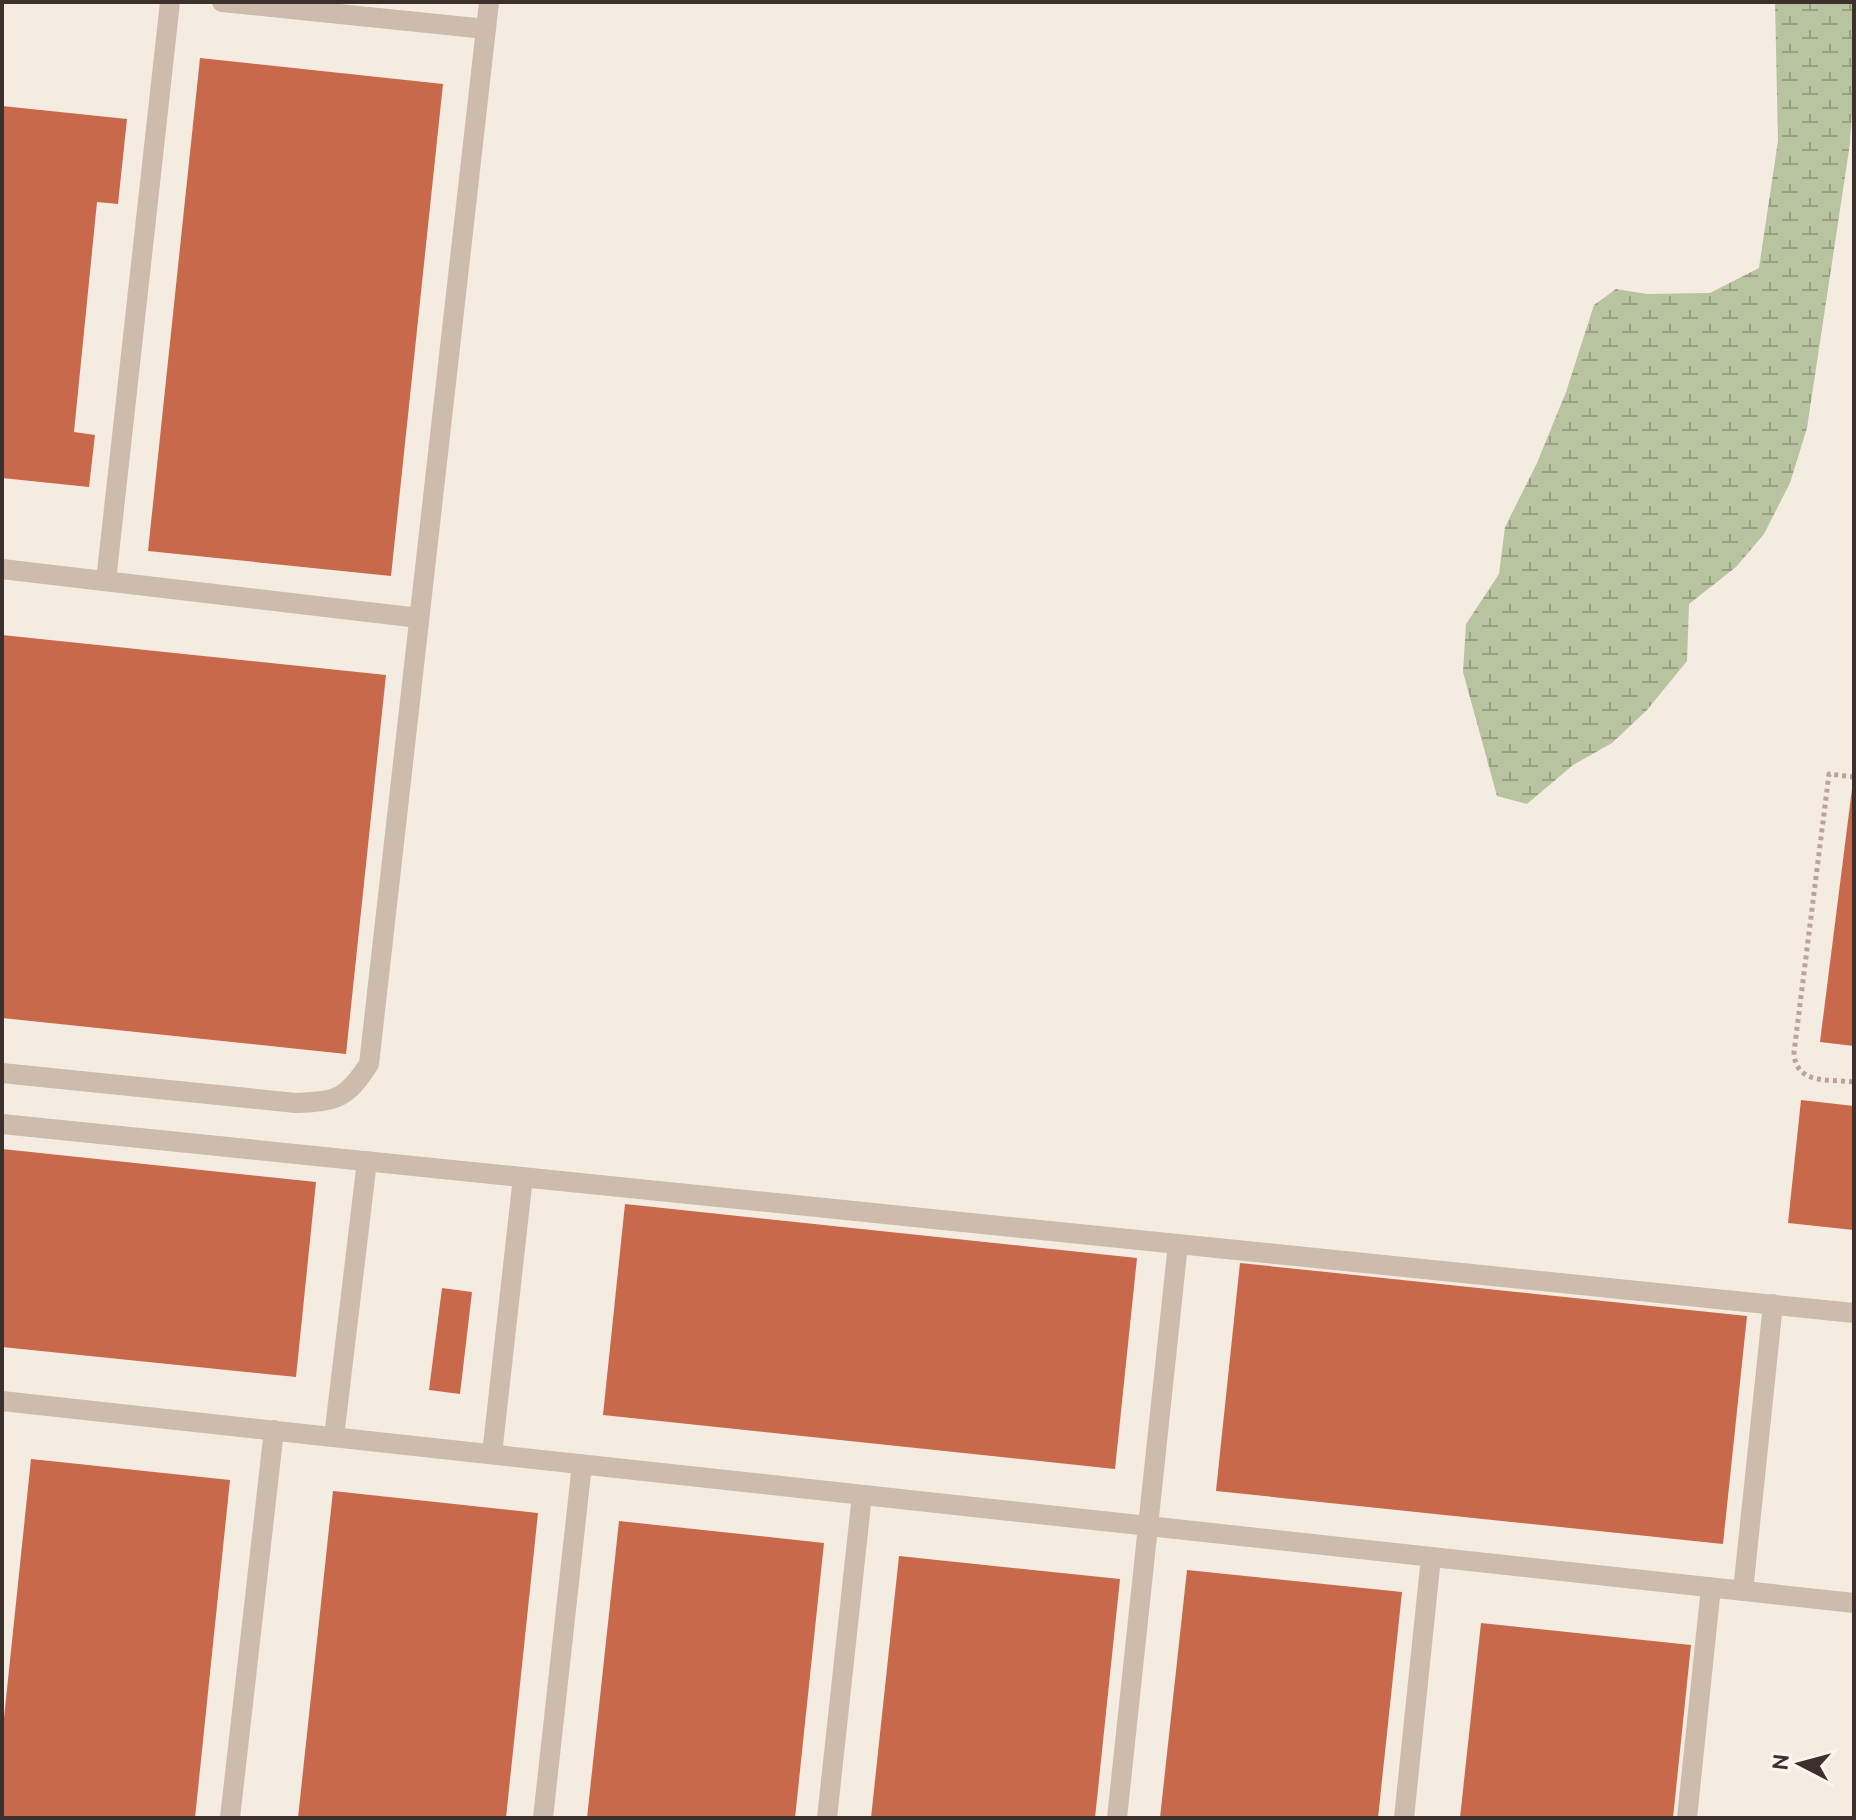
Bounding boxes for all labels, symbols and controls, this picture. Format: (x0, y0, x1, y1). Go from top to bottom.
north arrow (1760, 1724, 1840, 1804)
text: N (1766, 1752, 1793, 1771)

